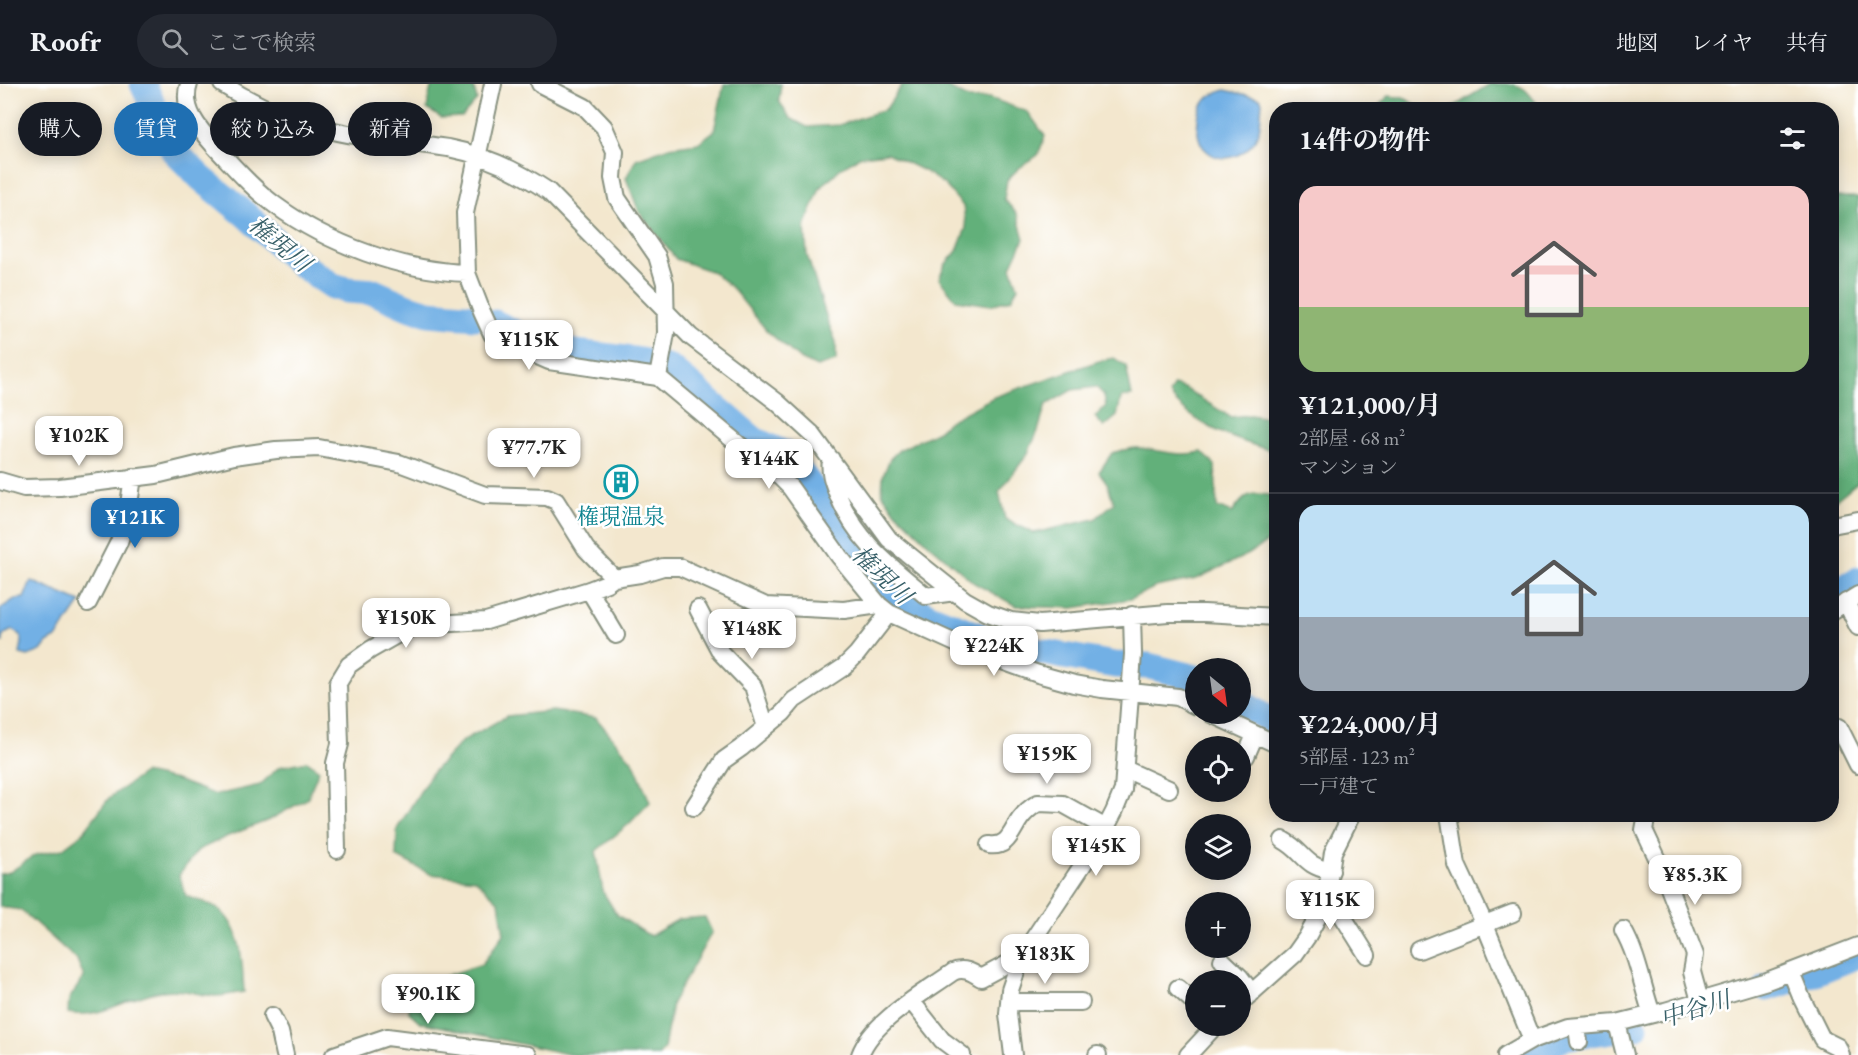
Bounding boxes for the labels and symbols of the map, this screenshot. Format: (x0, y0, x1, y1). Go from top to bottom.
water label: 権現川 (243, 209, 320, 281)
pin: ¥115K (487, 320, 571, 371)
pin: ¥102K (37, 416, 121, 467)
pin: ¥77.7K (485, 428, 583, 479)
pin: ¥144K (727, 439, 811, 490)
building icon: 権現温泉 (603, 464, 639, 500)
pin: ¥121K (93, 498, 177, 549)
place label: 権現温泉 (577, 502, 665, 531)
water label: 権現川 (846, 538, 921, 613)
pin: ¥150K (364, 598, 448, 649)
pin: ¥148K (710, 609, 794, 660)
pin: ¥224K (952, 626, 1036, 677)
north arrow (1185, 658, 1251, 724)
pin: ¥159K (1005, 734, 1089, 785)
pin: ¥145K (1054, 826, 1138, 877)
pin: ¥85.3K (1646, 855, 1744, 906)
pin: ¥115K (1288, 880, 1372, 931)
pin: ¥183K (1003, 934, 1087, 985)
pin: ¥90.1K (379, 974, 477, 1025)
water label: 中谷川 (1656, 982, 1737, 1034)

